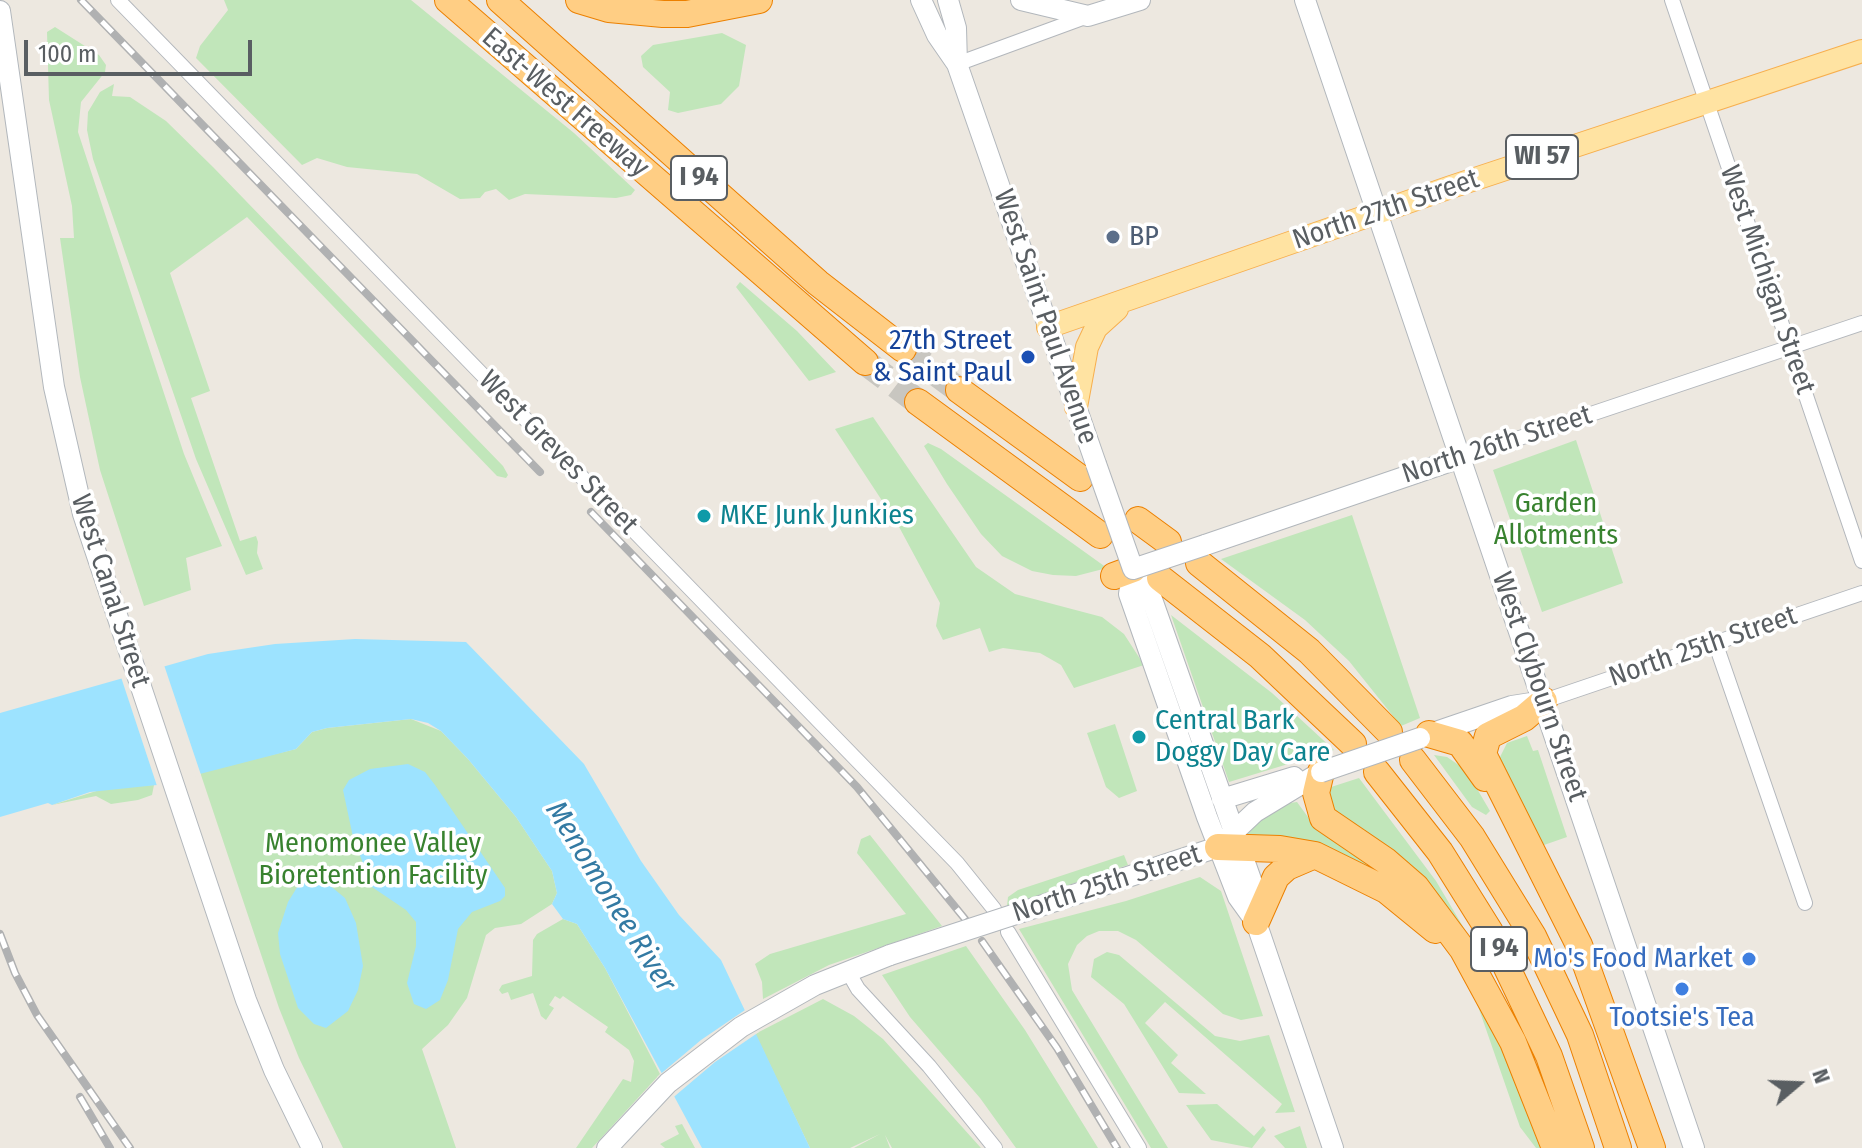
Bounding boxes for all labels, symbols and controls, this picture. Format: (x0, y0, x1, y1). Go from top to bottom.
street label: East-West Freeway (475, 21, 655, 185)
scale bar (28, 24, 256, 74)
text: 100 m (38, 40, 96, 68)
road number: WI 57 (1506, 135, 1578, 179)
road number: I 94 (671, 156, 727, 200)
street label: West Michigan Street (1712, 161, 1822, 399)
street label: North 27th Street (1288, 162, 1484, 258)
street label: West Saint Paul Avenue (986, 185, 1104, 449)
place label: BP (1129, 220, 1159, 254)
marker: BP (1104, 228, 1122, 246)
place label: 27th Street & Saint Paul (873, 324, 1012, 390)
marker: 27th Street & Saint Paul (1019, 348, 1037, 366)
street label: West Greves Street (471, 364, 645, 542)
street label: North 26th Street (1398, 398, 1596, 492)
park label: Garden Allotments (1494, 487, 1618, 553)
street label: West Canal Street (63, 490, 157, 692)
place label: MKE Junk Junkies (720, 499, 914, 533)
marker: MKE Junk Junkies (695, 507, 713, 525)
street label: West Clybourn Street (1484, 568, 1594, 806)
street label: North 25th Street (1605, 599, 1801, 695)
place label: Central Bark Doggy Day Care (1155, 704, 1330, 770)
marker: Central Bark Doggy Day Care (1130, 728, 1148, 746)
water label: Menomonee River (537, 795, 683, 999)
park label: Menomonee Valley Bioretention Facility (259, 827, 487, 893)
street label: North 25th Street (1008, 838, 1206, 930)
road number: I 94 (1471, 927, 1527, 971)
place label: Mo's Food Market (1533, 942, 1733, 976)
marker: Mo's Food Market (1740, 950, 1758, 968)
marker: Tootsie's Tea (1673, 980, 1691, 998)
place label: Tootsie's Tea (1609, 1001, 1755, 1035)
north arrow (1758, 1044, 1838, 1124)
text: N (1806, 1065, 1836, 1087)

